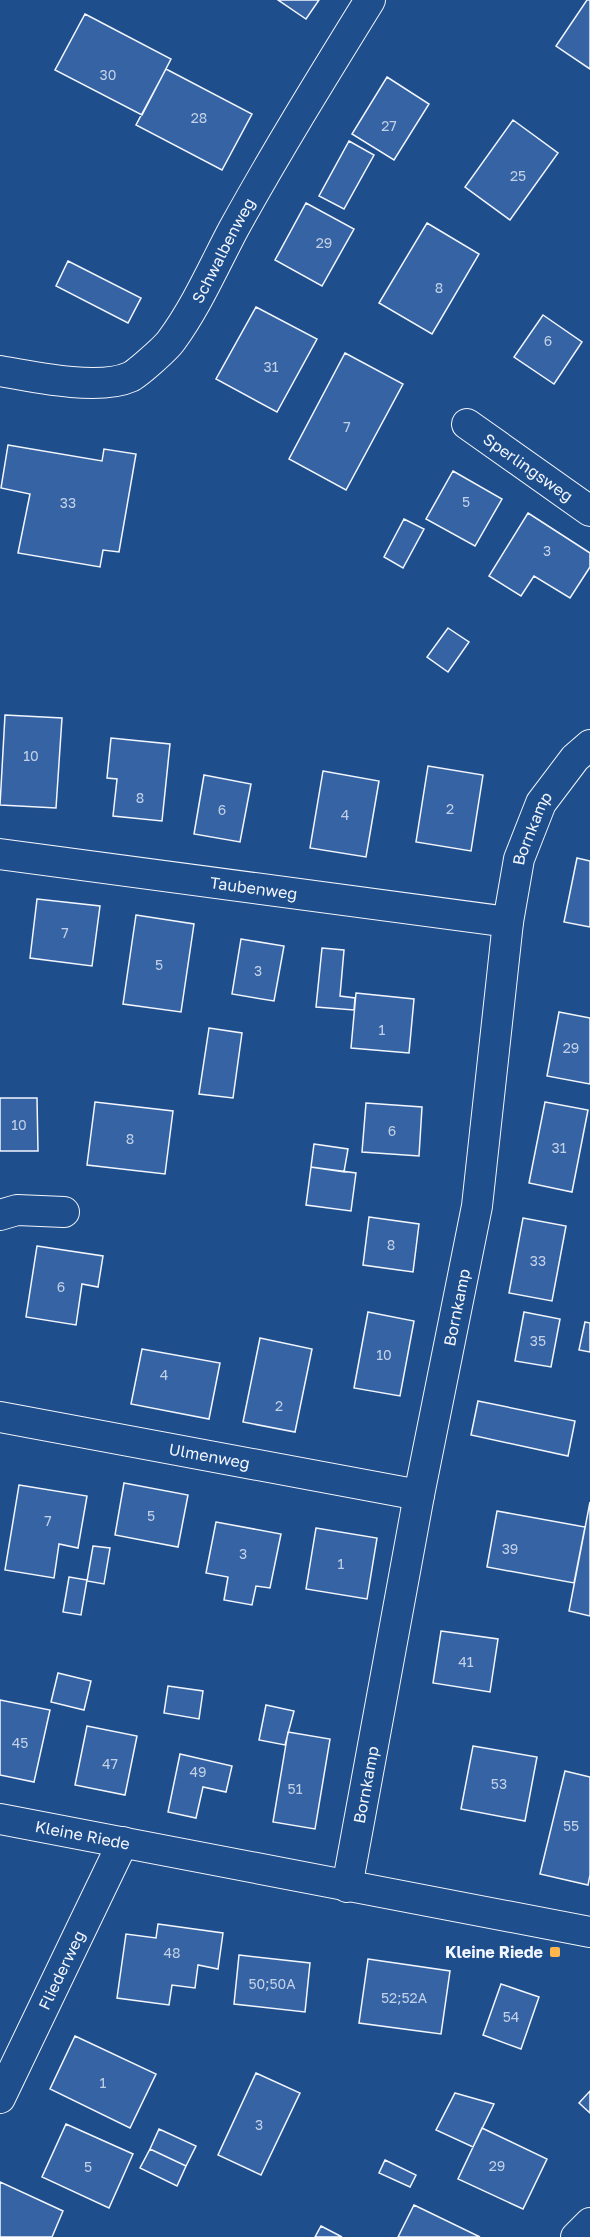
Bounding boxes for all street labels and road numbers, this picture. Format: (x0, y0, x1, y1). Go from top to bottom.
street label: Schwalbenweg (187, 194, 259, 307)
street label: Sperlingsweg (480, 429, 577, 506)
street label: Bornkamp (508, 787, 556, 867)
street label: Taubenweg (209, 872, 299, 904)
street label: Bornkamp (439, 1267, 474, 1348)
street label: Ulmenweg (167, 1439, 251, 1473)
street label: Bornkamp (349, 1744, 383, 1825)
street label: Kleine Riede (33, 1816, 132, 1854)
street label: Fliederweg (34, 1927, 89, 2013)

